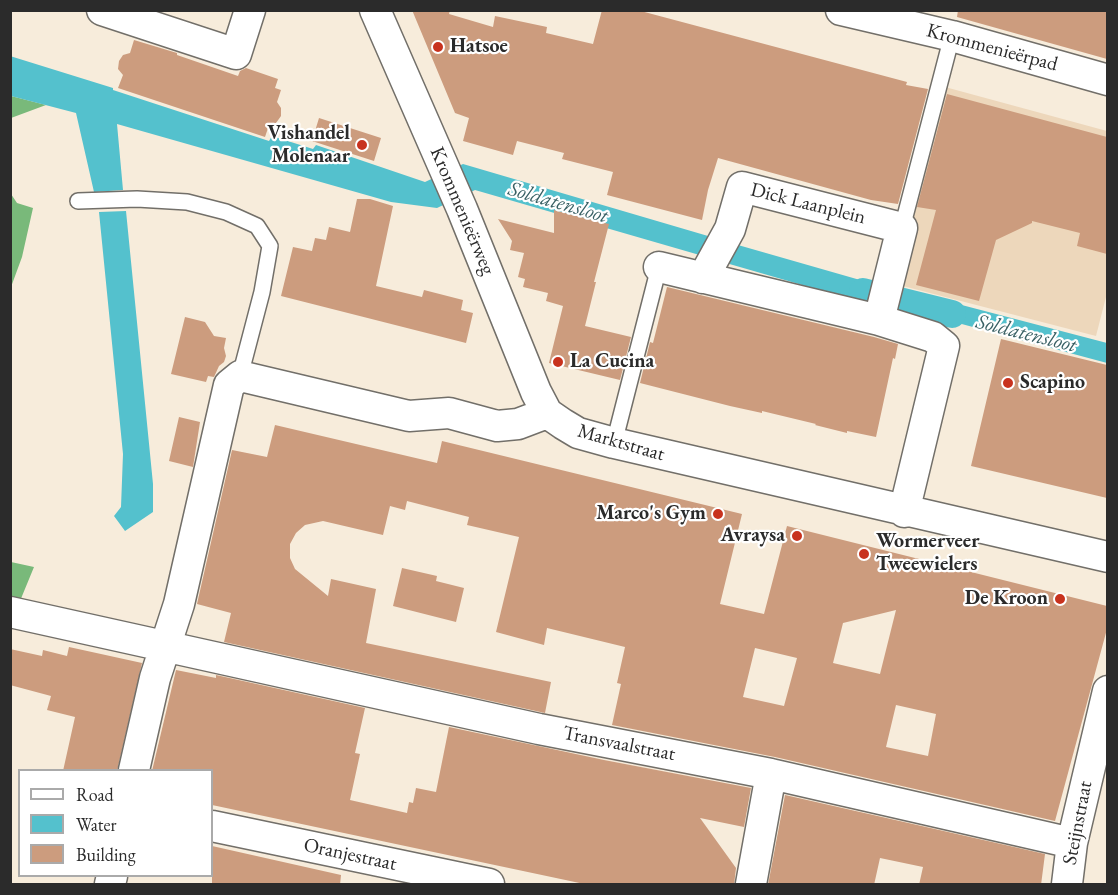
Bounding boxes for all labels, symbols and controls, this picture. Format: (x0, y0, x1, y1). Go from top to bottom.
street label: Krommenieërpad (924, 19, 1060, 77)
place label: Hatsoe (450, 35, 508, 59)
marker: Hatsoe (431, 40, 445, 54)
place label: Vishandel Molenaar (267, 122, 350, 169)
marker: Vishandel Molenaar (355, 138, 369, 152)
street label: Krommenieërweg (424, 144, 500, 278)
water label: Soldatensloot (505, 177, 611, 229)
street label: Dick Laanplein (748, 178, 868, 230)
water label: Soldatensloot (973, 309, 1079, 359)
place label: La Cucina (570, 350, 654, 374)
marker: La Cucina (551, 355, 565, 369)
place label: Scapino (1020, 371, 1085, 395)
marker: Scapino (1001, 376, 1015, 390)
street label: Marktstraat (575, 419, 667, 467)
place label: Marco's Gym (596, 502, 706, 526)
marker: Marco's Gym (711, 507, 725, 521)
place label: Avraysa (721, 524, 785, 548)
marker: Avraysa (790, 529, 804, 543)
place label: Wormerveer Tweewielers (876, 530, 979, 577)
marker: Wormerveer Tweewielers (857, 547, 871, 561)
place label: De Kroon (965, 587, 1048, 611)
marker: De Kroon (1053, 592, 1067, 606)
street label: Transvaalstraat (561, 721, 677, 767)
legend (18, 769, 213, 877)
street label: Steijnstraat (1058, 779, 1098, 867)
text: Road (76, 783, 114, 806)
text: Water (76, 813, 117, 836)
street label: Oranjestraat (301, 833, 399, 877)
text: Building (76, 843, 136, 866)

